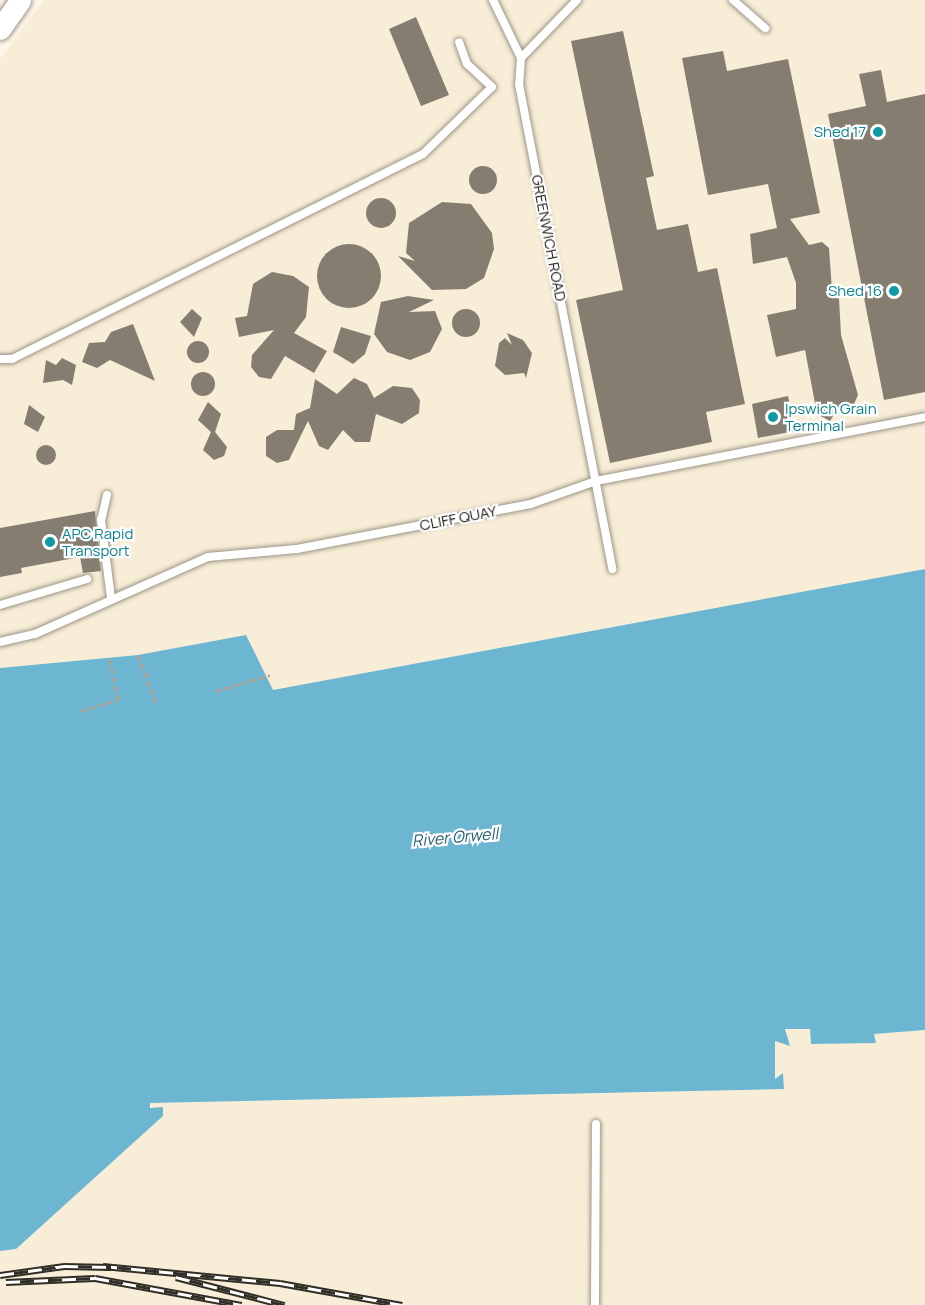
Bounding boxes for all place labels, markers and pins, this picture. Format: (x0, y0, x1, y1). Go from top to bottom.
place label: Shed 17 (814, 123, 866, 141)
marker: Shed 17 (871, 125, 885, 139)
place label: Shed 16 (828, 282, 882, 300)
marker: Shed 16 (887, 284, 901, 298)
place label: Ipswich Grain Terminal (785, 399, 877, 434)
marker: Ipswich Grain Terminal (766, 410, 780, 424)
place label: APC Rapid Transport (62, 524, 133, 559)
marker: APC Rapid Transport (43, 535, 57, 549)

